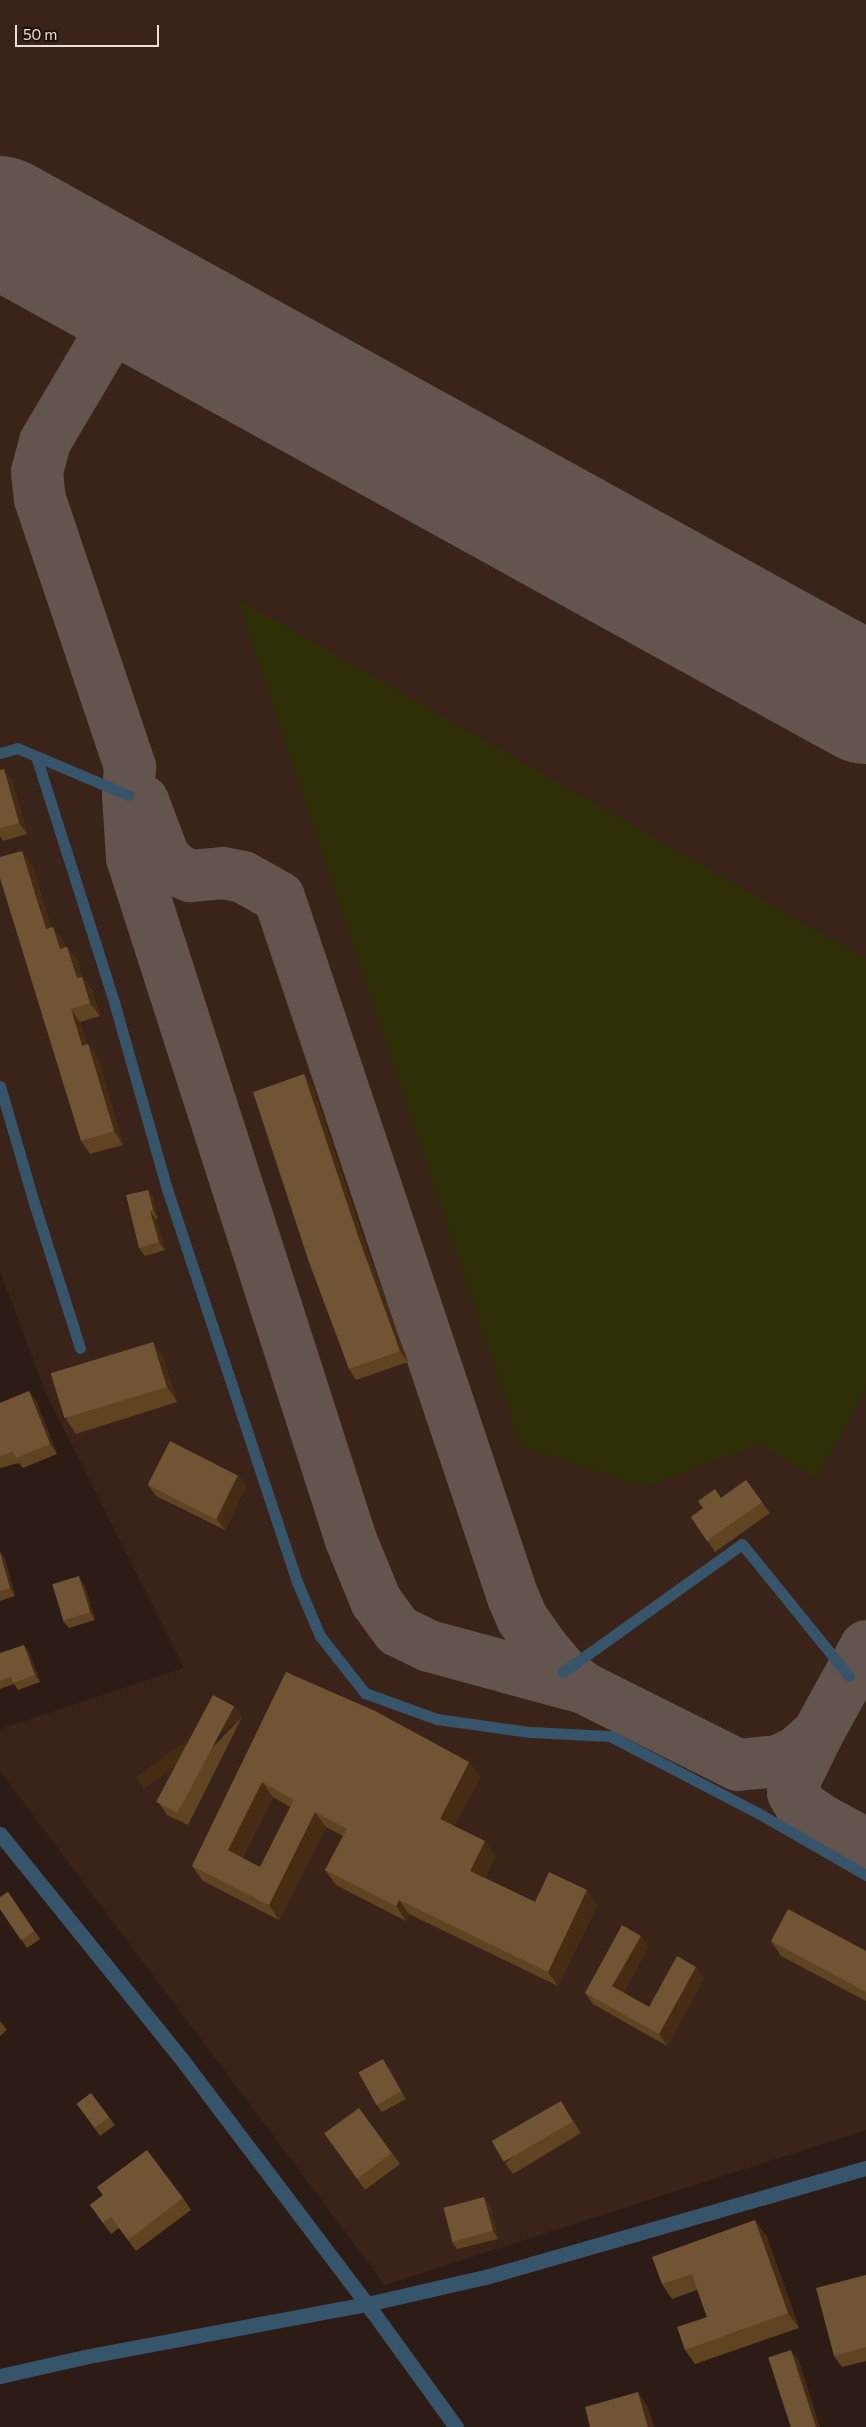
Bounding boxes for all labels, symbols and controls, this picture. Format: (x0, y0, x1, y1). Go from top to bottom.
scale bar (18, 15, 161, 47)
text: 50 m (23, 25, 57, 43)

